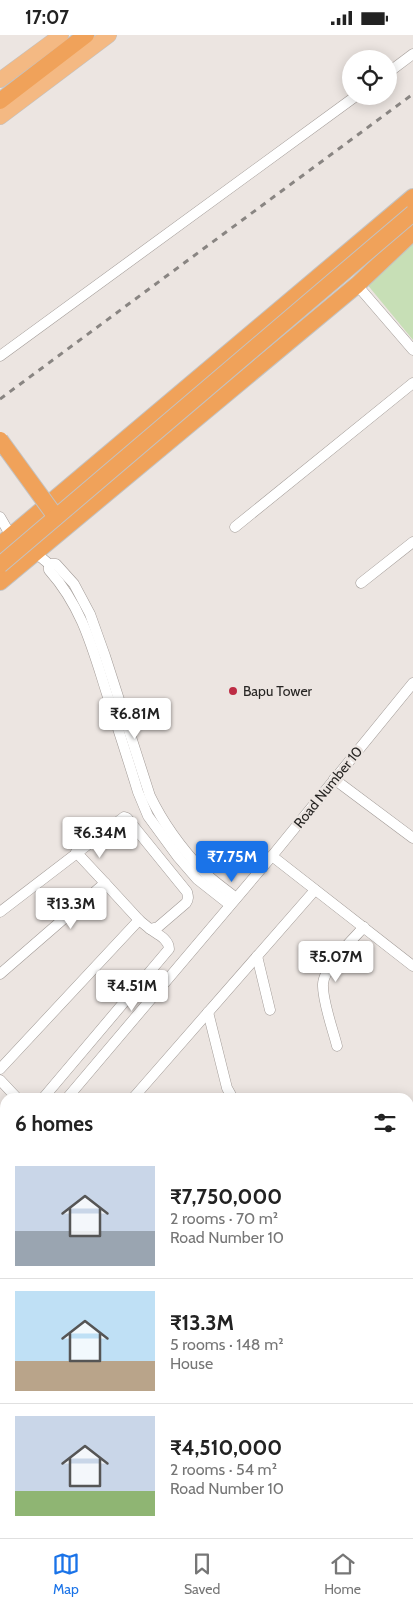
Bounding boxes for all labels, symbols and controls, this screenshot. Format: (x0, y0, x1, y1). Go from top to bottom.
text: 17:07 (25, 6, 69, 29)
map controls (342, 50, 397, 105)
button: locate (342, 50, 397, 105)
place label: Bapu Tower (243, 682, 313, 700)
marker: Bapu Tower (227, 685, 239, 697)
pin: ₹6.81M (94, 697, 176, 740)
text: ₹6.81M (110, 704, 160, 723)
street label: Road Number 10 (290, 742, 367, 831)
pin: ₹6.34M (59, 817, 141, 859)
text: ₹6.34M (73, 823, 127, 842)
pin: ₹7.75M (191, 841, 273, 883)
text: ₹7.75M (207, 847, 257, 866)
pin: ₹13.3M (30, 887, 112, 930)
text: ₹13.3M (47, 894, 95, 913)
pin: ₹5.07M (295, 941, 377, 983)
text: ₹5.07M (309, 947, 363, 966)
pin: ₹4.51M (91, 969, 173, 1012)
text: ₹4.51M (107, 976, 157, 995)
icon: filters (371, 1109, 399, 1137)
text: 6 homes (15, 1111, 93, 1136)
text: ₹7,750,000 (170, 1184, 282, 1209)
icon: home (55, 1186, 115, 1246)
text: 2 rooms · 70 m² (170, 1209, 278, 1228)
text: Road Number 10 (170, 1228, 284, 1247)
text: ₹13.3M (170, 1310, 234, 1335)
icon: home (55, 1311, 115, 1371)
text: 5 rooms · 148 m² (170, 1335, 283, 1354)
text: House (170, 1354, 213, 1373)
text: ₹4,510,000 (170, 1435, 282, 1460)
icon: home (55, 1436, 115, 1496)
text: 2 rooms · 54 m² (170, 1460, 277, 1479)
text: Road Number 10 (170, 1479, 284, 1498)
tab: Map (52, 1550, 80, 1598)
tab: Saved (184, 1550, 220, 1598)
tab: Home (324, 1550, 361, 1598)

